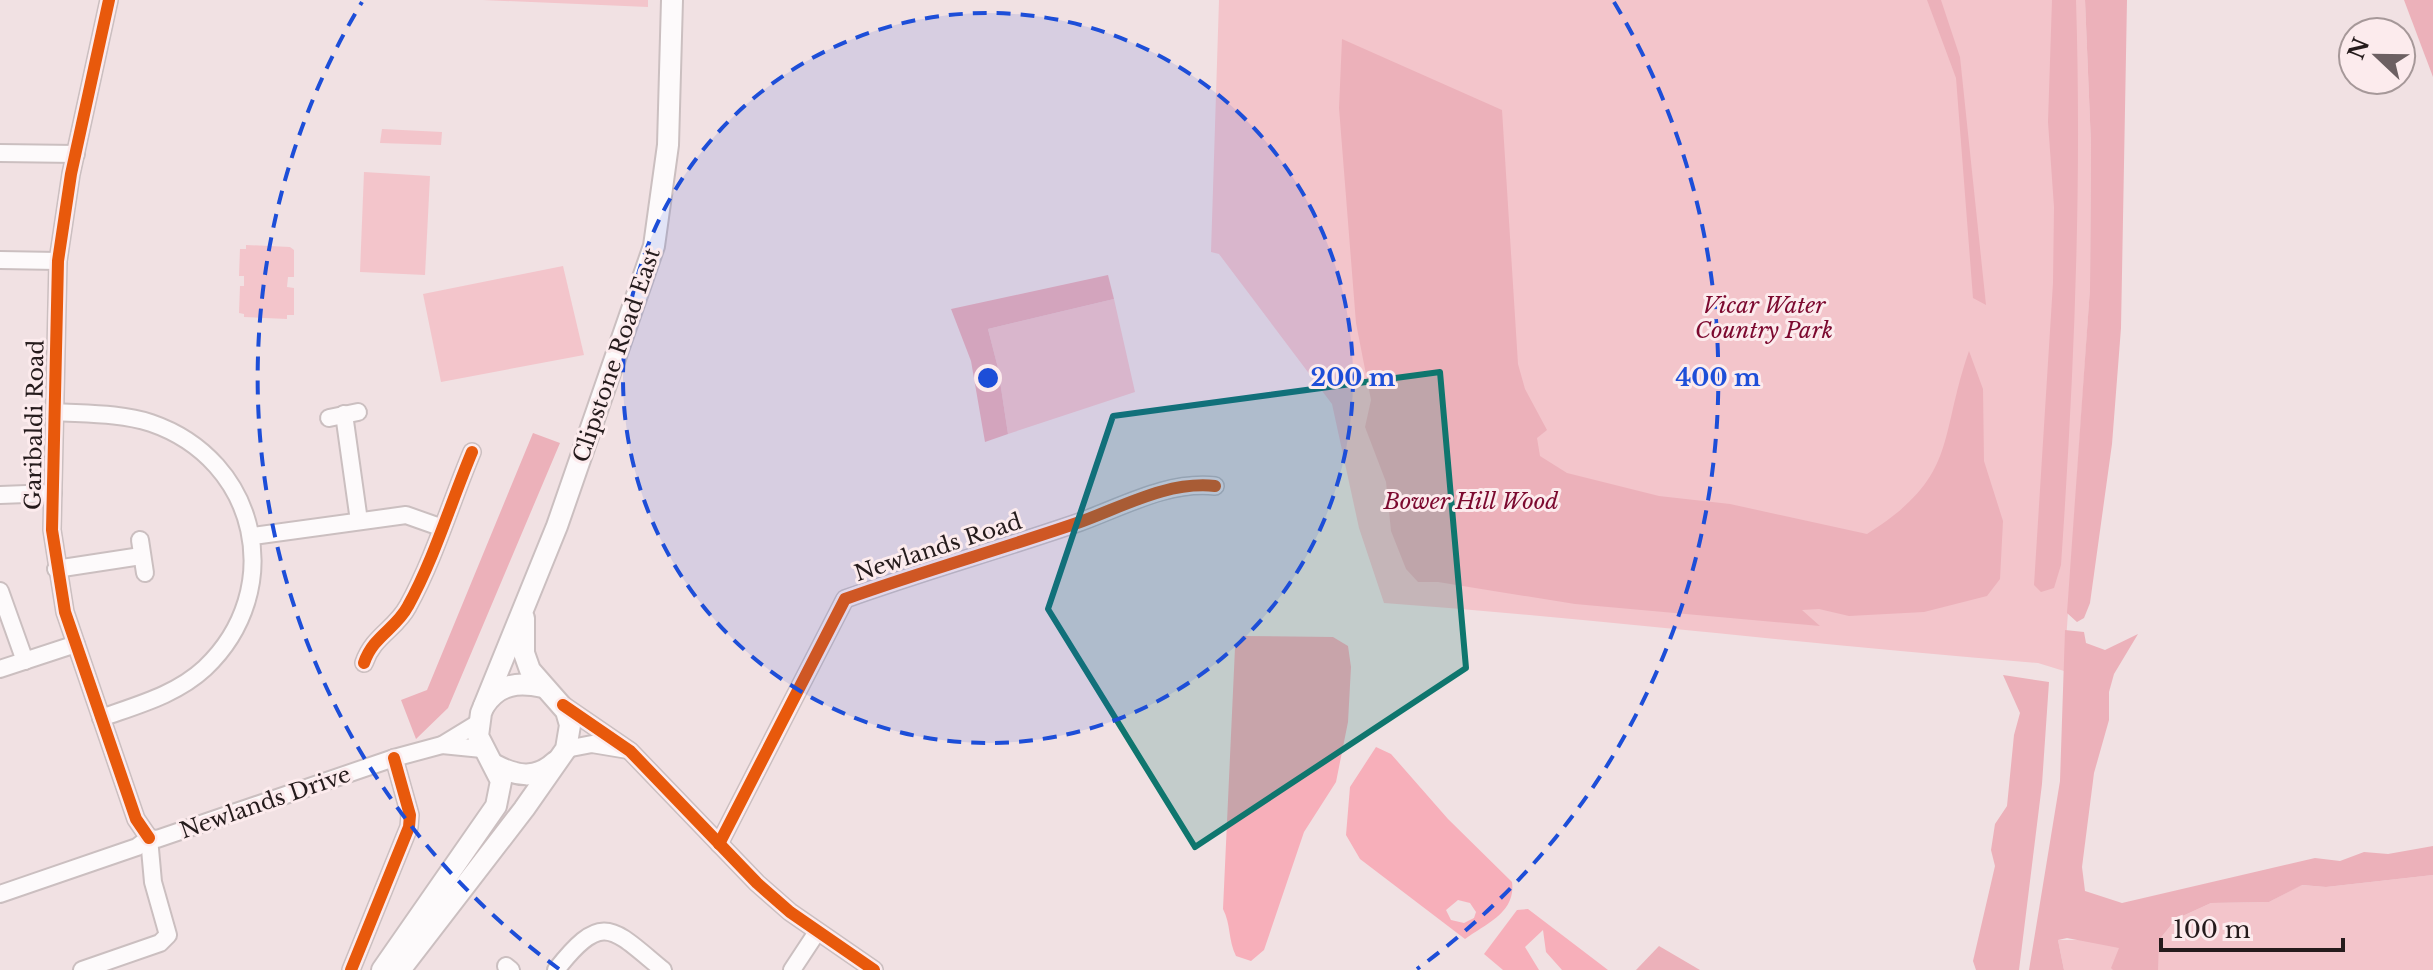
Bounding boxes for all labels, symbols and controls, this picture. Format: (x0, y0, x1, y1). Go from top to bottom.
north arrow (2337, 16, 2417, 96)
text: N (2343, 34, 2375, 63)
street label: Clipstone Road East (567, 244, 666, 466)
park label: Vicar Water Country Park (1695, 292, 1833, 344)
street label: Garibaldi Road (20, 340, 49, 510)
text: 200 m (1311, 363, 1396, 392)
text: 400 m (1675, 363, 1761, 392)
centre of rings (974, 364, 1002, 392)
park label: Bower Hill Wood (1383, 488, 1559, 515)
street label: Newlands Road (851, 508, 1025, 587)
street label: Newlands Drive (176, 761, 354, 844)
scale bar (2161, 902, 2343, 952)
text: 100 m (2173, 915, 2251, 944)

